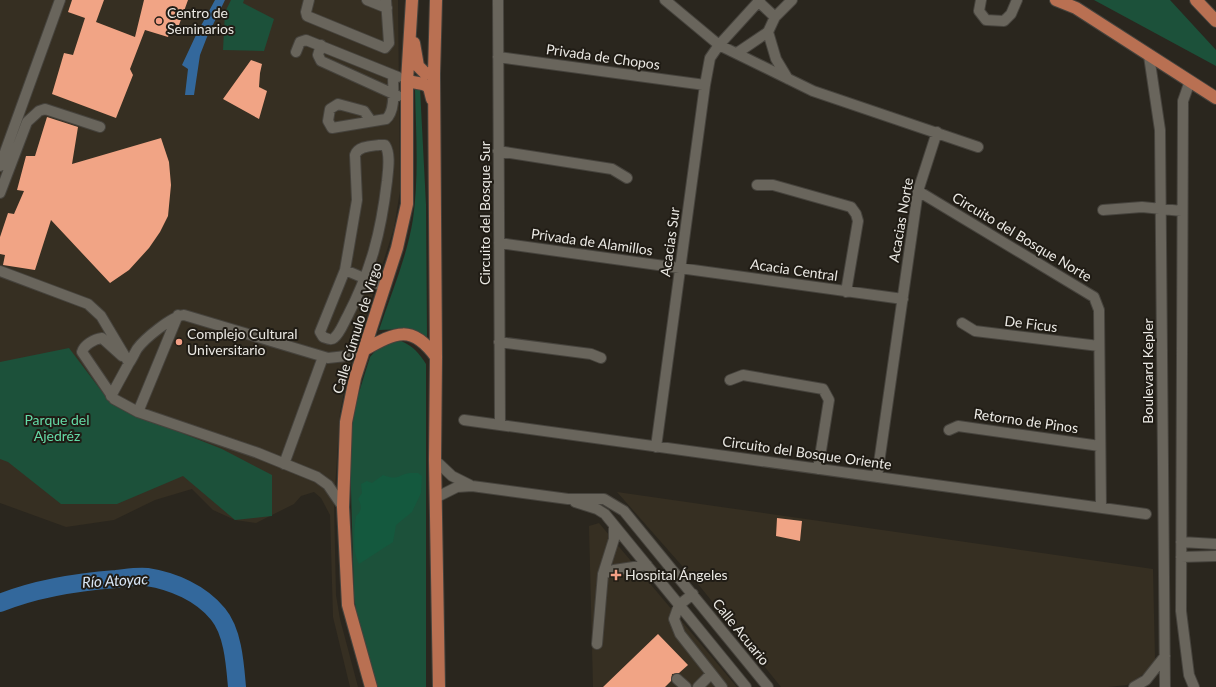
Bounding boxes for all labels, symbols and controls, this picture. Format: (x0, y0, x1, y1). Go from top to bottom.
place label: Centro de Seminarios (167, 4, 234, 37)
marker: Centro de Seminarios (154, 16, 164, 26)
street label: Privada de Chopos (545, 40, 661, 73)
street label: Circuito del Bosque Sur (476, 141, 493, 285)
street label: Acacias Norte (885, 176, 916, 263)
street label: Circuito del Bosque Norte (950, 188, 1095, 285)
street label: Acacias Sur (656, 206, 683, 278)
street label: Privada de Alamillos (530, 225, 654, 258)
street label: Acacia Central (749, 255, 839, 284)
street label: Calle Cúmulo de Virgo (328, 260, 385, 396)
street label: De Ficus (1004, 312, 1059, 335)
street label: Boulevard Kepler (1139, 318, 1156, 424)
place label: Complejo Cultural Universitario (187, 325, 298, 358)
marker: Complejo Cultural Universitario (174, 337, 184, 347)
street label: Retorno de Pinos (973, 405, 1079, 436)
park label: Parque del Ajedréz (24, 411, 90, 444)
street label: Circuito del Bosque Oriente (721, 432, 893, 473)
place label: Hospital Ángeles (625, 566, 728, 583)
water label: Río Atoyac (81, 569, 149, 591)
marker: Hospital Ángeles (610, 569, 622, 581)
street label: Calle Acuario (709, 595, 773, 668)

